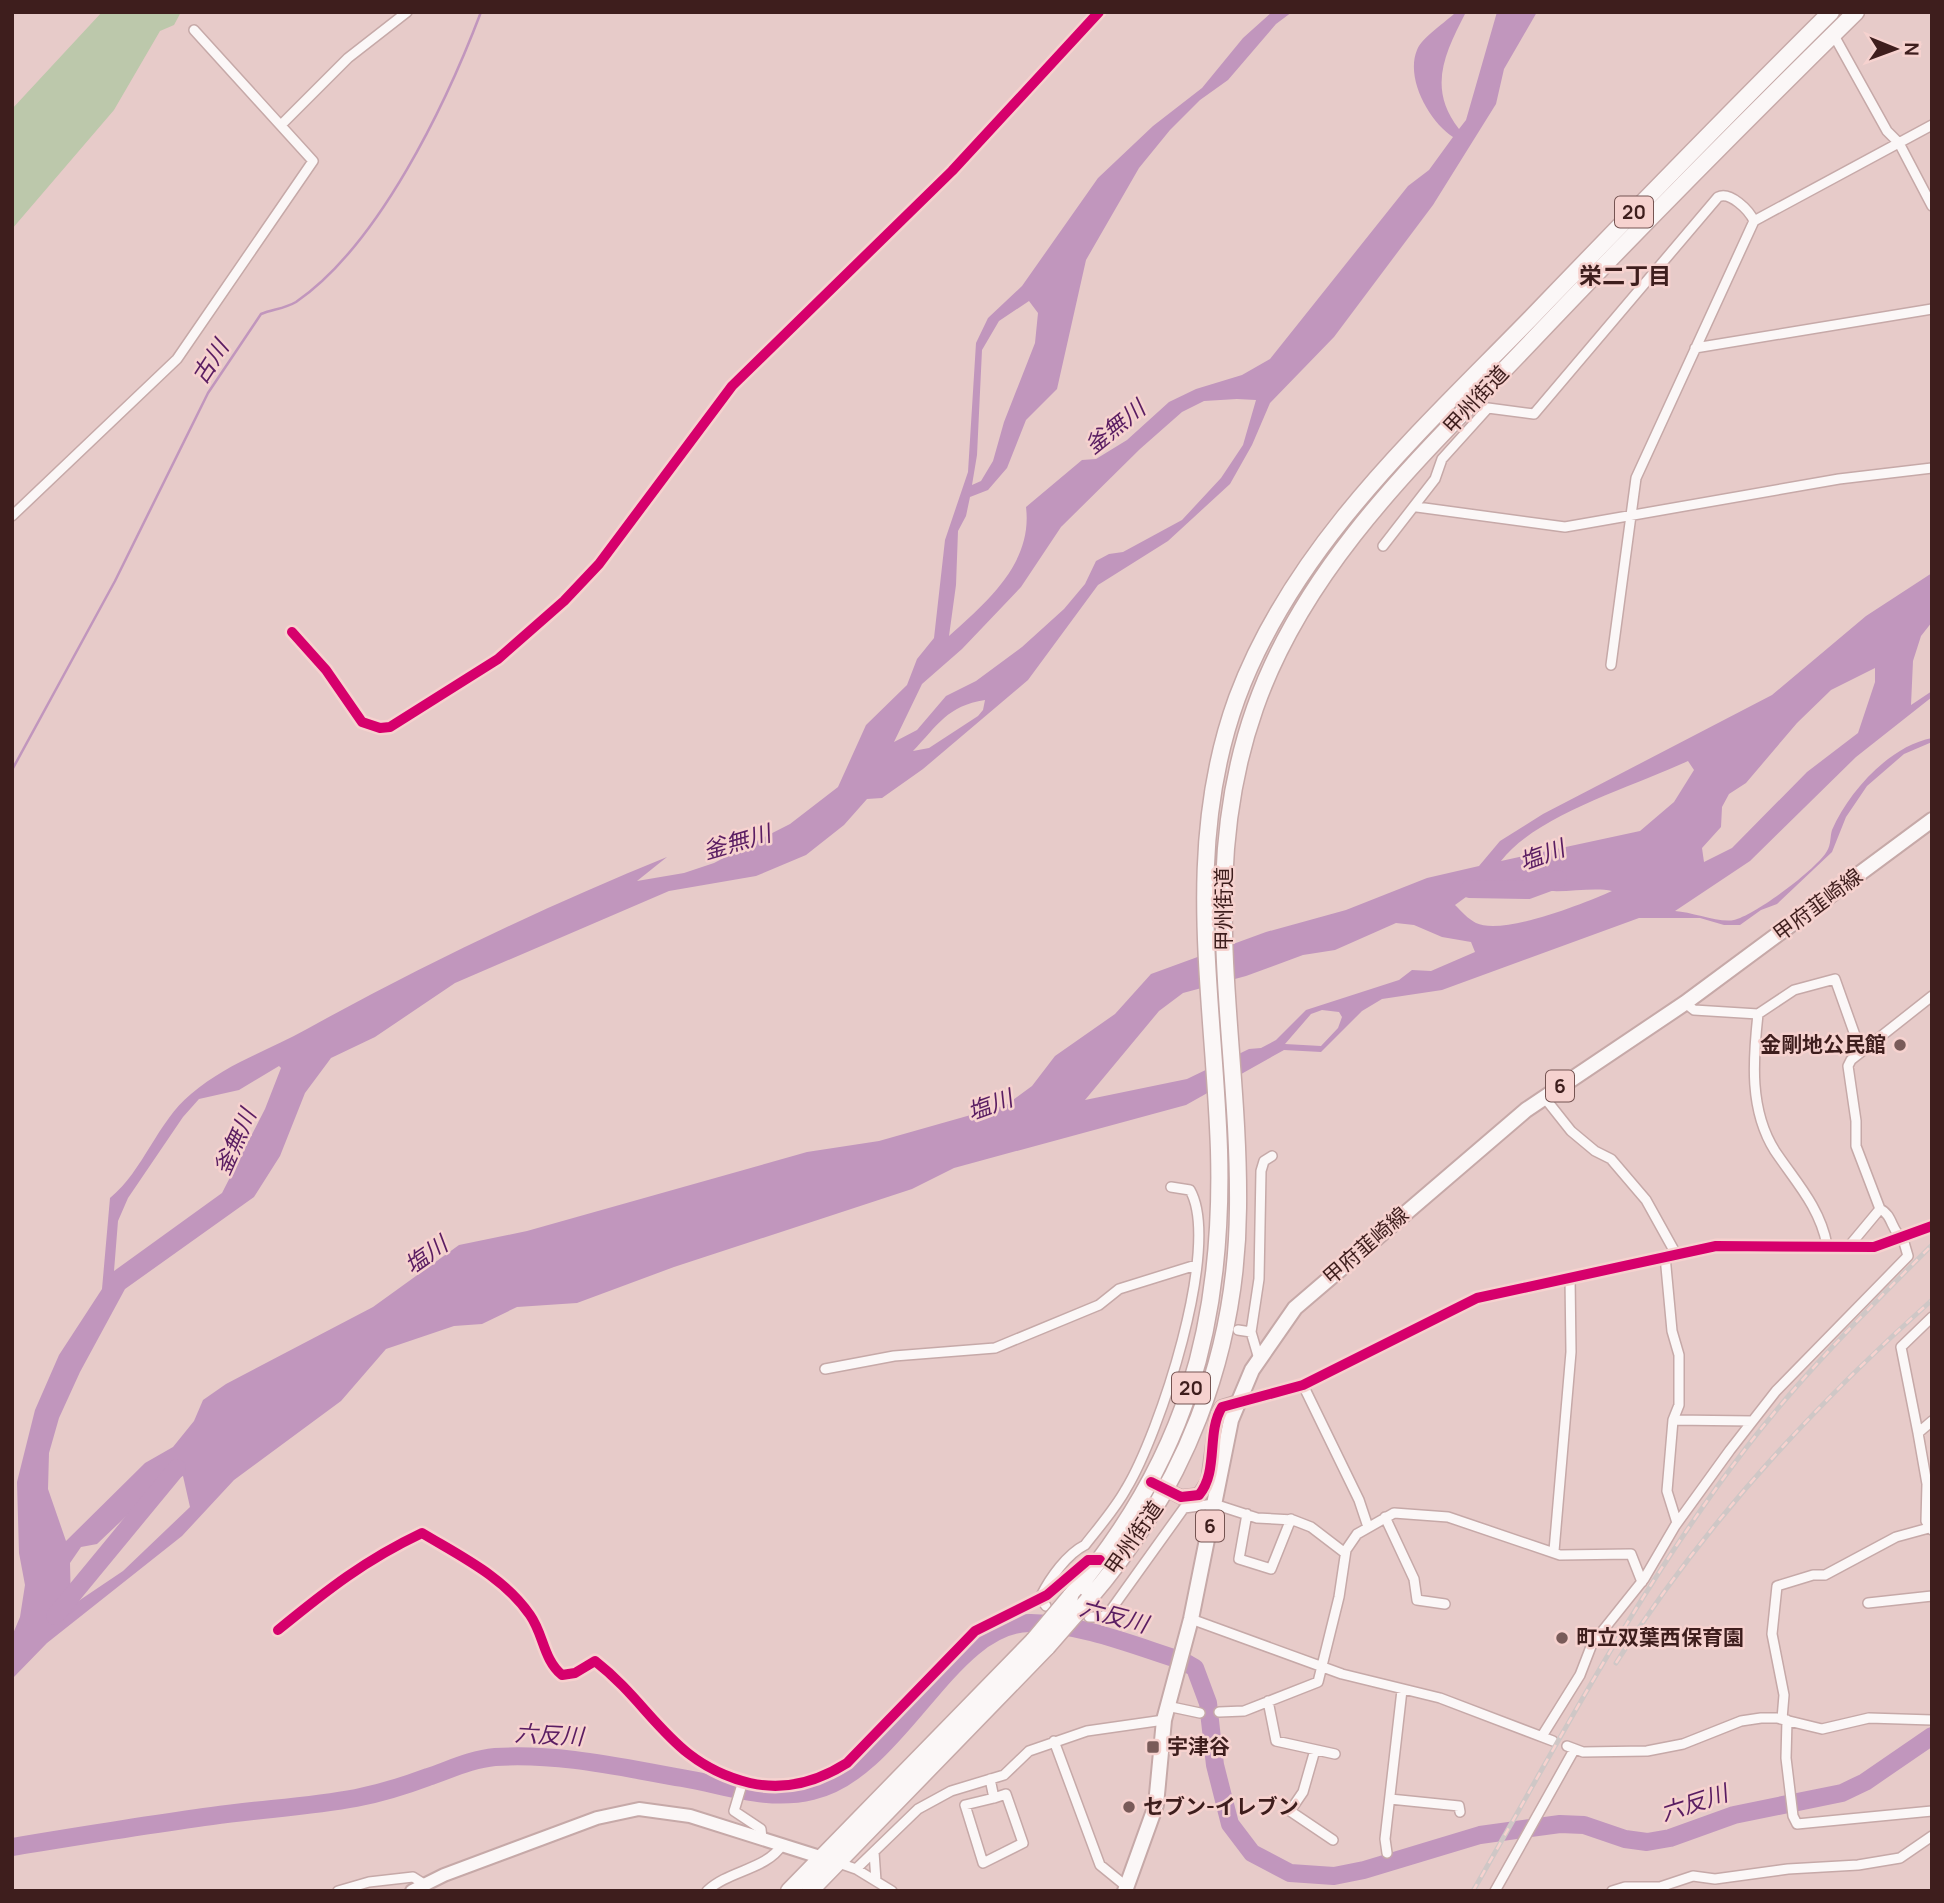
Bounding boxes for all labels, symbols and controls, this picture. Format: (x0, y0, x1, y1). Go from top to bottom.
north arrow (1860, 14, 1930, 84)
text: N (1899, 42, 1925, 56)
road number: 20 (1615, 196, 1653, 228)
district label: 栄二丁目 (1579, 259, 1671, 291)
water label: 古川 (183, 331, 237, 389)
street label: 甲州街道 (1436, 359, 1514, 440)
water label: 釜無川 (1077, 390, 1154, 460)
water label: 釜無川 (699, 815, 777, 866)
water label: 塩川 (1515, 830, 1572, 877)
street label: 甲府韮崎線 (1767, 861, 1868, 947)
street label: 甲州街道 (1209, 867, 1237, 951)
place label: 金剛地公民館 (1760, 1030, 1886, 1058)
marker: 金剛地公民館 (1892, 1037, 1908, 1053)
road number: 6 (1546, 1070, 1574, 1102)
water label: 塩川 (963, 1080, 1020, 1127)
water label: 釜無川 (205, 1101, 264, 1180)
street label: 甲府韮崎線 (1317, 1200, 1414, 1290)
water label: 塩川 (397, 1226, 456, 1280)
road number: 20 (1172, 1372, 1210, 1404)
street label: 甲州街道 (1098, 1495, 1169, 1580)
road number: 6 (1196, 1510, 1224, 1542)
water label: 六反川 (1077, 1591, 1155, 1640)
place label: 町立双葉西保育園 (1576, 1623, 1744, 1651)
marker: 町立双葉西保育園 (1554, 1630, 1570, 1646)
water label: 六反川 (514, 1716, 587, 1752)
place label: 宇津谷 (1167, 1732, 1230, 1760)
marker: 宇津谷 (1145, 1739, 1161, 1755)
water label: 六反川 (1656, 1775, 1734, 1828)
place label: セブン-イレブン (1143, 1792, 1299, 1820)
marker: セブン-イレブン (1121, 1799, 1137, 1815)

